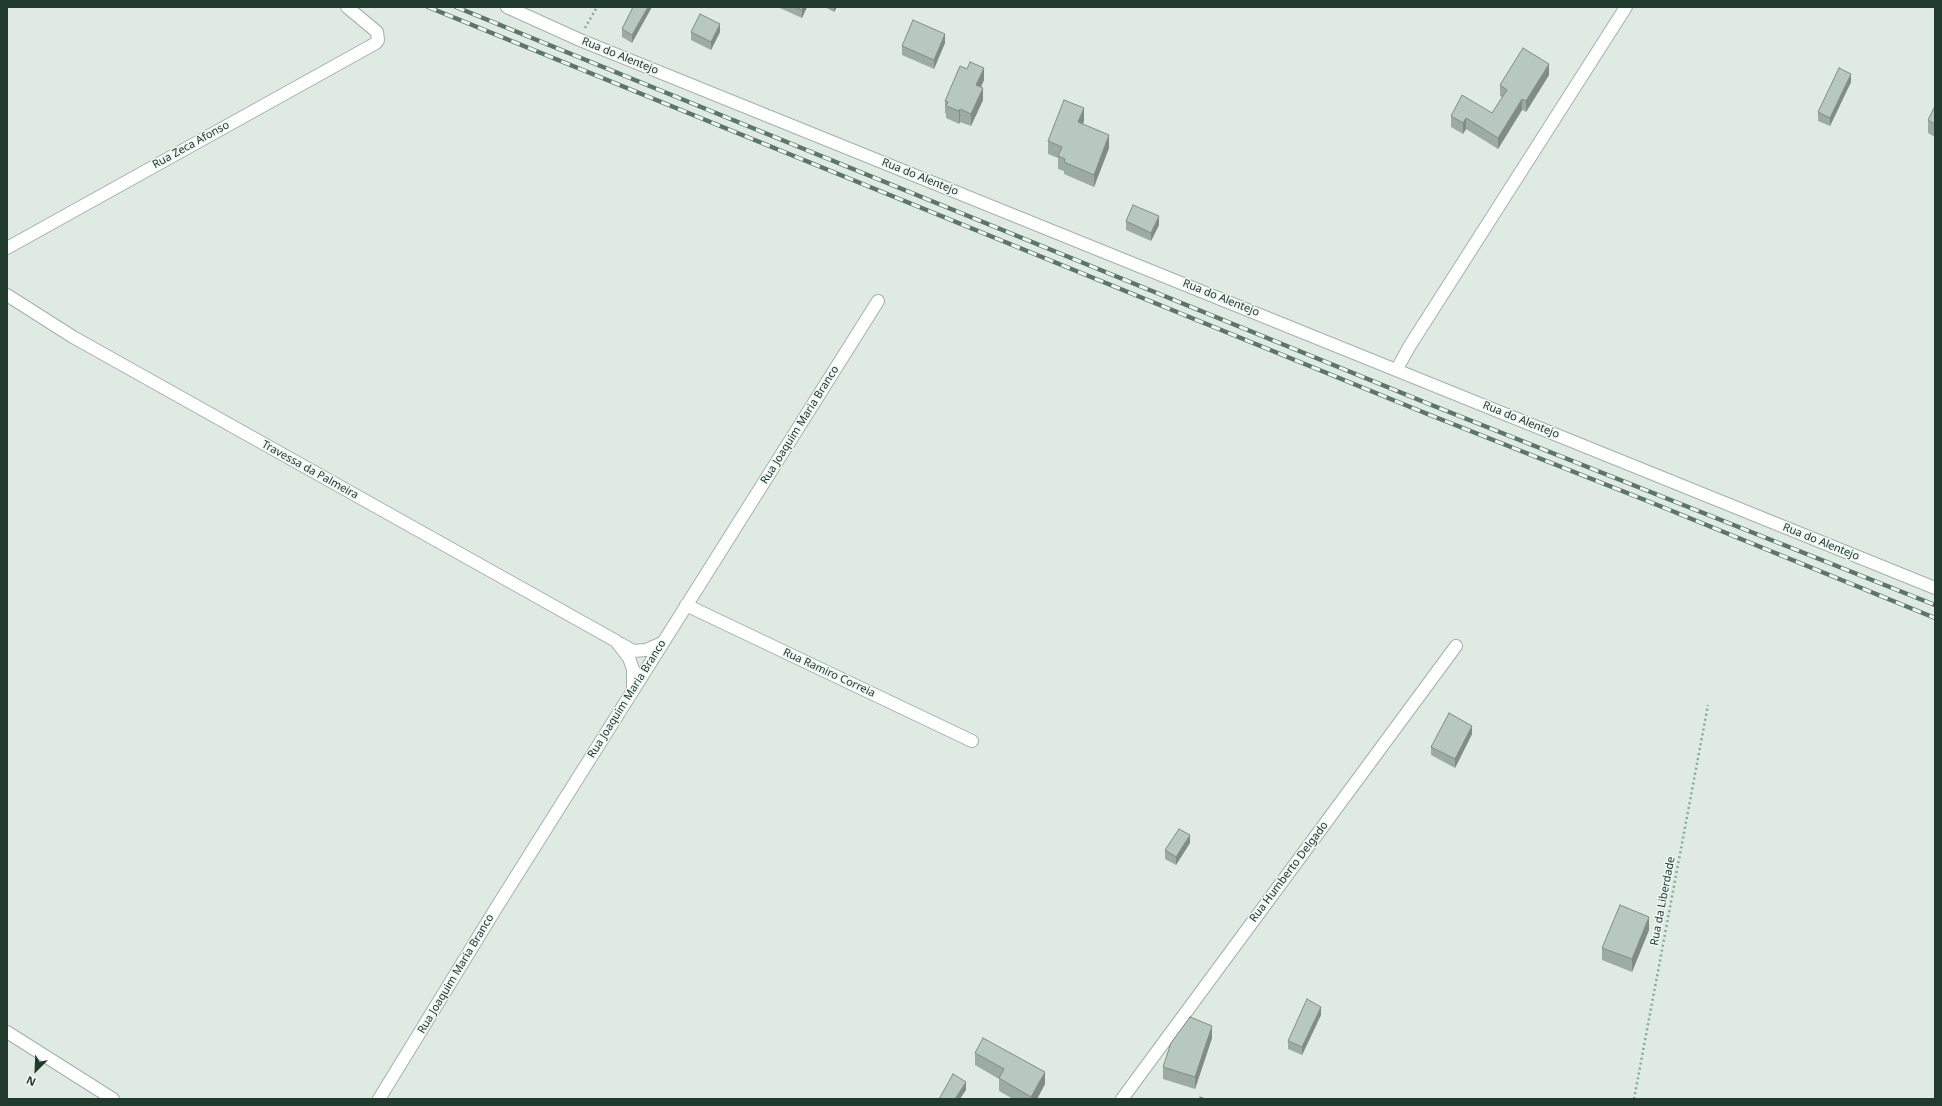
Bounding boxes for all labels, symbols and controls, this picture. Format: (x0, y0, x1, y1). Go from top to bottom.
street label: Rua do Alentejo (580, 35, 660, 77)
street label: Rua Zeca Afonso (150, 118, 232, 172)
street label: Rua do Alentejo (880, 156, 960, 198)
street label: Rua do Alentejo (1181, 277, 1261, 319)
street label: Rua Joaquim Maria Branco (758, 363, 842, 487)
street label: Rua do Alentejo (1481, 399, 1561, 441)
street label: Travessa da Palmeira (259, 438, 361, 502)
street label: Rua do Alentejo (1781, 521, 1861, 563)
street label: Rua Joaquim Maria Branco (585, 637, 669, 761)
street label: Rua Ramiro Correia (781, 646, 877, 700)
street label: Rua Humberto Delgado (1247, 819, 1331, 925)
street label: Rua da Liberdade (1648, 855, 1678, 947)
street label: Rua Joaquim Maria Branco (415, 912, 497, 1036)
north arrow (16, 1050, 56, 1090)
text: N (24, 1073, 38, 1090)

